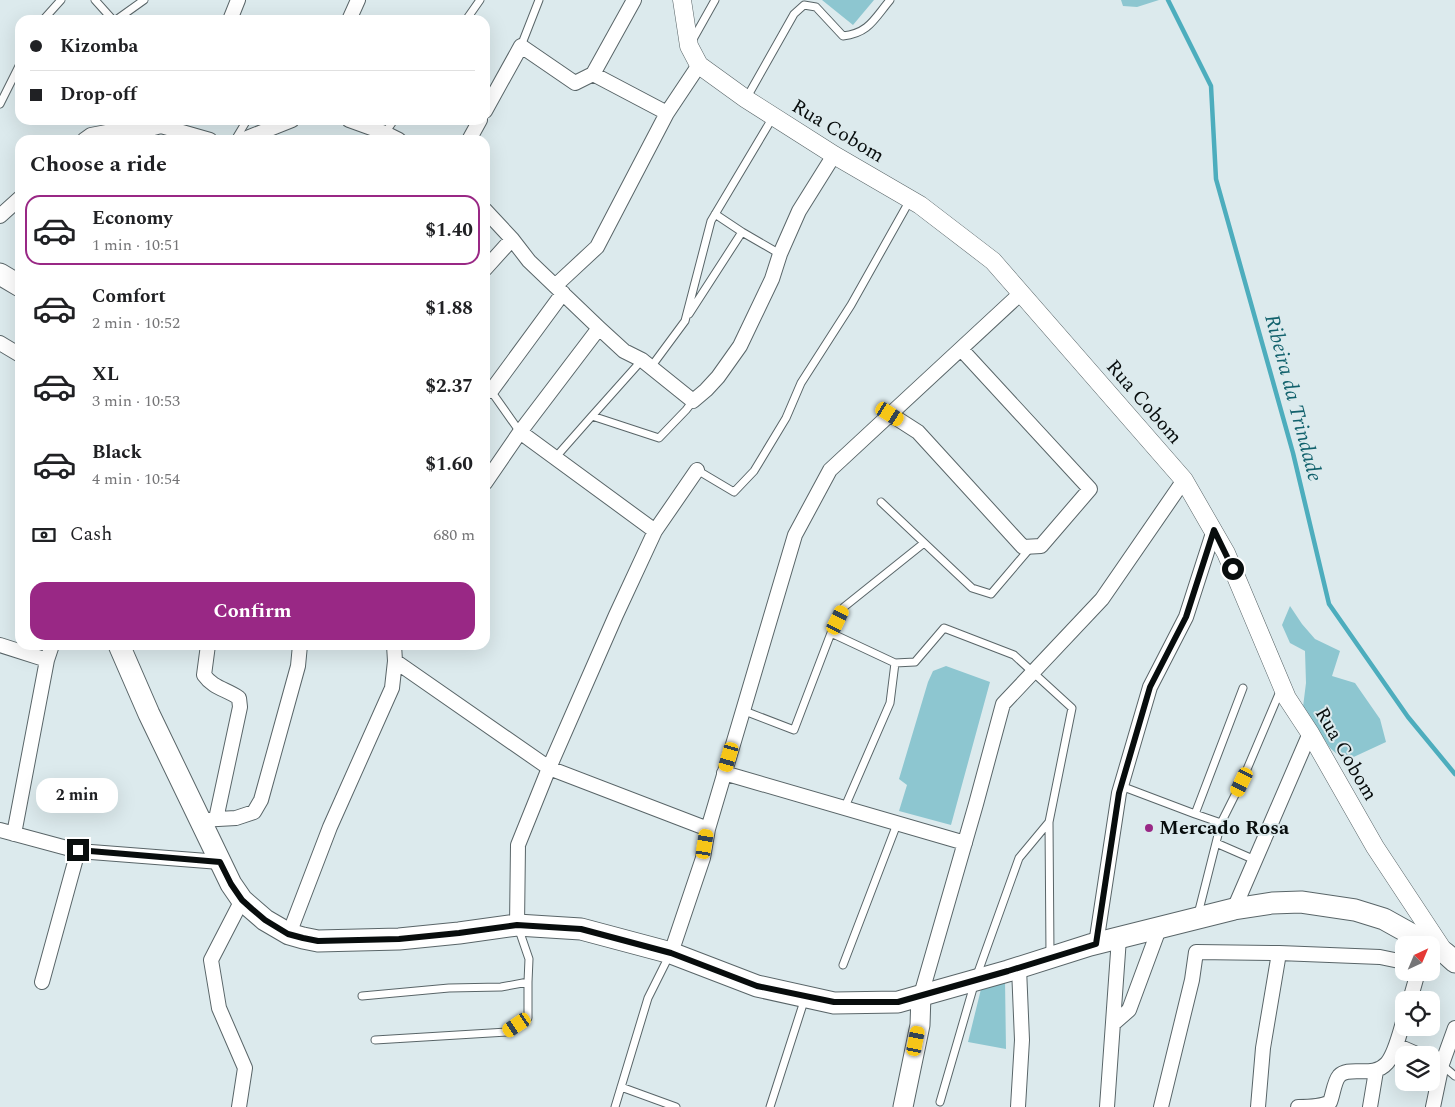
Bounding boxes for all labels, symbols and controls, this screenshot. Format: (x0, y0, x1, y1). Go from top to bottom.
text: Kizomba (60, 32, 138, 61)
text: Drop-off (60, 80, 137, 109)
street label: Rua Cobom (786, 91, 890, 171)
text: Choose a ride (30, 148, 167, 181)
text: Economy (92, 204, 173, 233)
icon: car (32, 208, 77, 253)
text: $1.40 (425, 216, 473, 245)
text: 1 min · 10:51 (92, 233, 180, 257)
text: Comfort (92, 282, 166, 311)
icon: car (32, 286, 77, 331)
text: $1.88 (425, 294, 473, 323)
text: 2 min · 10:52 (92, 311, 180, 335)
water label: Ribeira da Trindade (1255, 311, 1331, 485)
street label: Rua Cobom (1099, 353, 1189, 451)
text: XL (92, 360, 119, 389)
icon: car (32, 364, 77, 409)
text: $2.37 (425, 372, 473, 401)
text: 3 min · 10:53 (92, 389, 180, 413)
car (873, 400, 906, 428)
text: Black (92, 438, 142, 467)
icon: car (32, 442, 77, 487)
text: $1.60 (425, 450, 473, 479)
text: 4 min · 10:54 (92, 467, 180, 491)
text: Cash (70, 520, 112, 549)
icon: cash (30, 521, 58, 549)
text: 680 m (433, 523, 475, 547)
route start (1222, 558, 1244, 580)
button: Confirm (30, 582, 475, 640)
car (824, 603, 851, 637)
street label: Rua Cobom (1307, 702, 1385, 806)
car (717, 741, 740, 773)
car (1228, 765, 1255, 799)
callout: 2 min (37, 778, 119, 812)
text: 2 min (56, 783, 98, 807)
place label: Mercado Rosa (1159, 813, 1290, 843)
marker: Mercado Rosa (1143, 822, 1155, 834)
car (695, 828, 714, 860)
route end (67, 839, 89, 861)
north arrow (1395, 936, 1440, 981)
map controls (1395, 936, 1440, 1091)
button: locate (1395, 991, 1440, 1036)
car (500, 1010, 533, 1040)
car (905, 1025, 926, 1057)
button: layers (1395, 1046, 1440, 1091)

